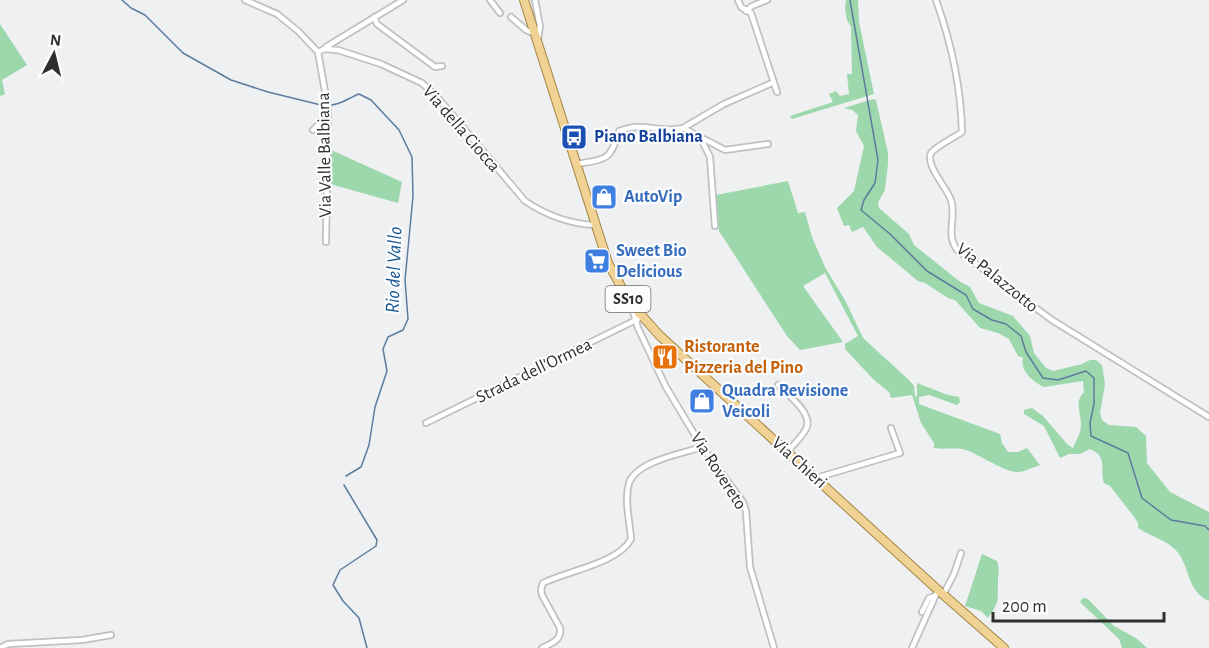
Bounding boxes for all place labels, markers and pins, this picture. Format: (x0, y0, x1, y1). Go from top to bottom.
bus stop icon: Piano Balbiana (559, 122, 589, 152)
place label: Piano Balbiana (594, 128, 703, 146)
shop icon: AutoVip (589, 182, 619, 212)
place label: AutoVip (624, 188, 682, 206)
place label: Sweet Bio Delicious (616, 242, 687, 281)
supermarket icon: Sweet Bio Delicious (582, 246, 612, 276)
place label: Ristorante Pizzeria del Pino (684, 338, 803, 377)
restaurant icon: Ristorante Pizzeria del Pino (650, 342, 680, 372)
place label: Quadra Revisione Veicoli (722, 382, 848, 421)
shop icon: Quadra Revisione Veicoli (687, 386, 717, 416)

